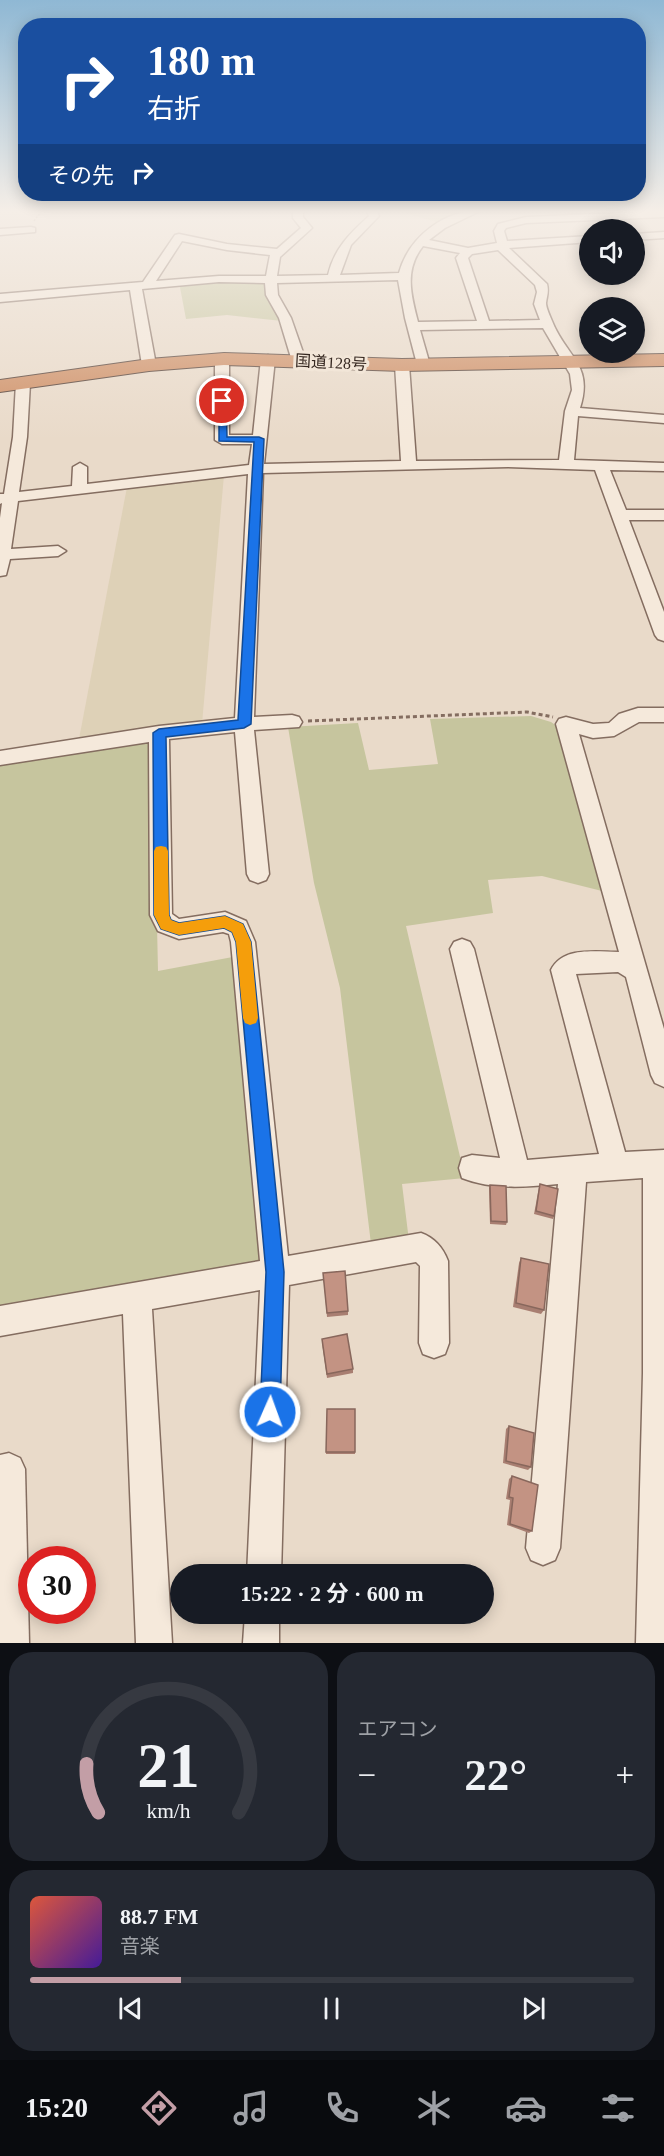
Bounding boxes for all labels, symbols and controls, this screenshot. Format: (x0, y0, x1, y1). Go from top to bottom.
text: 180 m (147, 38, 256, 84)
icon: right (48, 42, 126, 120)
text: 右折 (147, 94, 201, 124)
icon: right (126, 156, 159, 189)
text: その先 (48, 163, 114, 188)
map controls (579, 219, 645, 363)
button: sound (579, 219, 645, 285)
button: layers (579, 297, 645, 363)
street label: 国道128号 (295, 352, 367, 373)
pin (196, 375, 247, 426)
icon: arrive (205, 384, 238, 417)
position arrow (238, 1380, 302, 1444)
speed limit sign: 30 (18, 1546, 96, 1624)
text: 15:22 · 2 分 · 600 m (240, 1581, 424, 1606)
text: エアコン (358, 1718, 438, 1740)
text: 21 (137, 1731, 199, 1800)
text: 22° (464, 1750, 527, 1800)
text: − (358, 1757, 376, 1793)
text: + (615, 1757, 634, 1793)
text: km/h (146, 1800, 191, 1824)
text: 88.7 FM (120, 1904, 198, 1929)
text: 音楽 (120, 1935, 160, 1957)
icon: previous (114, 1992, 147, 2025)
icon: pause (315, 1992, 348, 2025)
icon: next (517, 1992, 550, 2025)
icon: directions (138, 2087, 180, 2129)
icon: music (230, 2087, 272, 2129)
icon: phone (321, 2087, 363, 2129)
icon: climate (413, 2087, 455, 2129)
icon: car (505, 2087, 547, 2129)
icon: filters (597, 2087, 639, 2129)
text: 15:20 (25, 2093, 88, 2123)

